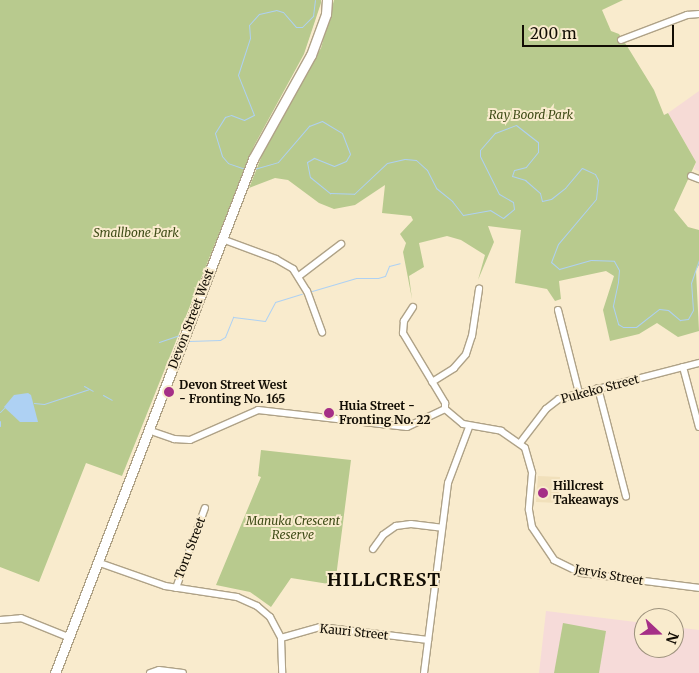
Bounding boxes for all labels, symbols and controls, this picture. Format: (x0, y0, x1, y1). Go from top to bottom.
scale bar (524, 15, 676, 47)
text: 200 m (530, 24, 577, 43)
park label: Ray Boord Park (489, 108, 573, 122)
park label: Smallbone Park (93, 226, 179, 240)
street label: Devon Street West (165, 267, 217, 371)
street label: Pukeko Street (559, 372, 641, 406)
place label: Devon Street West - Fronting No. 165 (179, 378, 287, 406)
marker: Devon Street West - Fronting No. 165 (163, 386, 175, 398)
place label: Huia Street - Fronting No. 22 (339, 399, 431, 427)
marker: Huia Street - Fronting No. 22 (323, 407, 335, 419)
place label: Hillcrest Takeaways (553, 479, 619, 507)
marker: Hillcrest Takeaways (537, 487, 549, 499)
park label: Manuka Crescent Reserve (246, 514, 340, 542)
street label: Toru Street (172, 515, 208, 581)
street label: Jervis Street (573, 562, 645, 588)
district label: HILLCREST (326, 569, 442, 591)
north arrow (634, 608, 684, 658)
street label: Kauri Street (319, 621, 389, 643)
text: N (662, 630, 682, 646)

